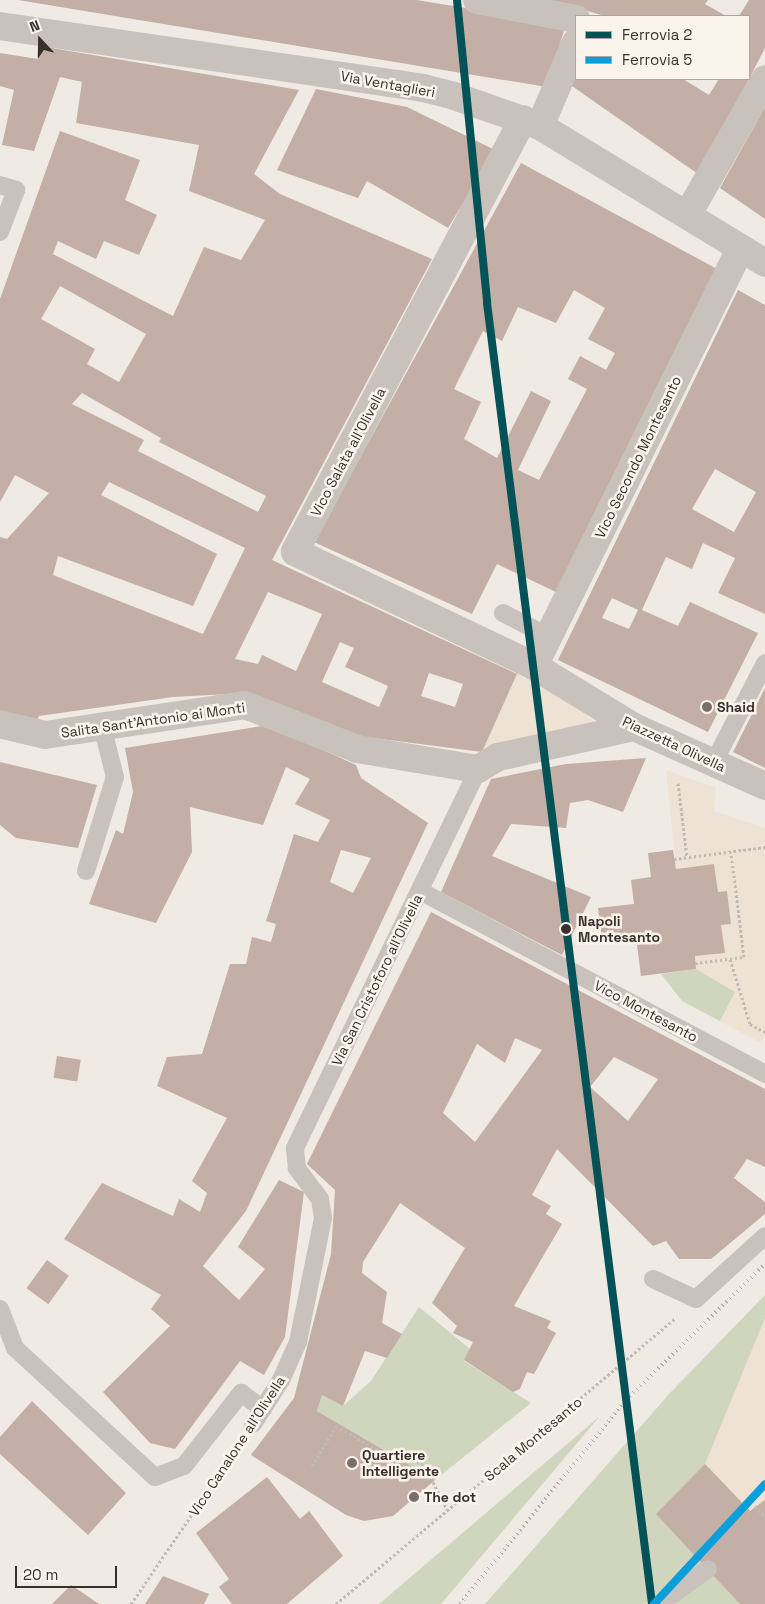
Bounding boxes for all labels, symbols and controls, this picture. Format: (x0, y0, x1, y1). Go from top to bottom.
north arrow (15, 15, 65, 65)
legend (575, 15, 750, 80)
text: N (27, 16, 42, 36)
text: Ferrovia 2 (622, 25, 692, 44)
text: Ferrovia 5 (622, 50, 692, 69)
street label: Via Ventaglieri (339, 67, 437, 101)
street label: Vico Secondo Montesanto (591, 373, 685, 541)
street label: Vico Salata all'Olivella (307, 385, 389, 519)
street label: Salita Sant'Antonio ai Monti (60, 699, 246, 741)
place label: Shaid (717, 699, 755, 715)
marker: Shaid (701, 701, 713, 713)
street label: Piazzetta Olivella (620, 713, 728, 775)
street label: Via San Cristoforo all'Olivella (328, 891, 426, 1069)
place label: Napoli Montesanto (578, 913, 660, 946)
marker: Napoli Montesanto (557, 920, 575, 938)
street label: Vico Montesanto (591, 977, 701, 1045)
street label: Vico Canalone all'Olivella (185, 1373, 289, 1519)
street label: Scala Montesanto (481, 1393, 585, 1485)
place label: Quartiere Intelligente (362, 1447, 439, 1480)
marker: Quartiere Intelligente (346, 1457, 358, 1469)
place label: The dot (424, 1489, 476, 1505)
marker: The dot (408, 1491, 420, 1503)
scale bar (18, 1556, 120, 1588)
text: 20 m (23, 1565, 58, 1584)

